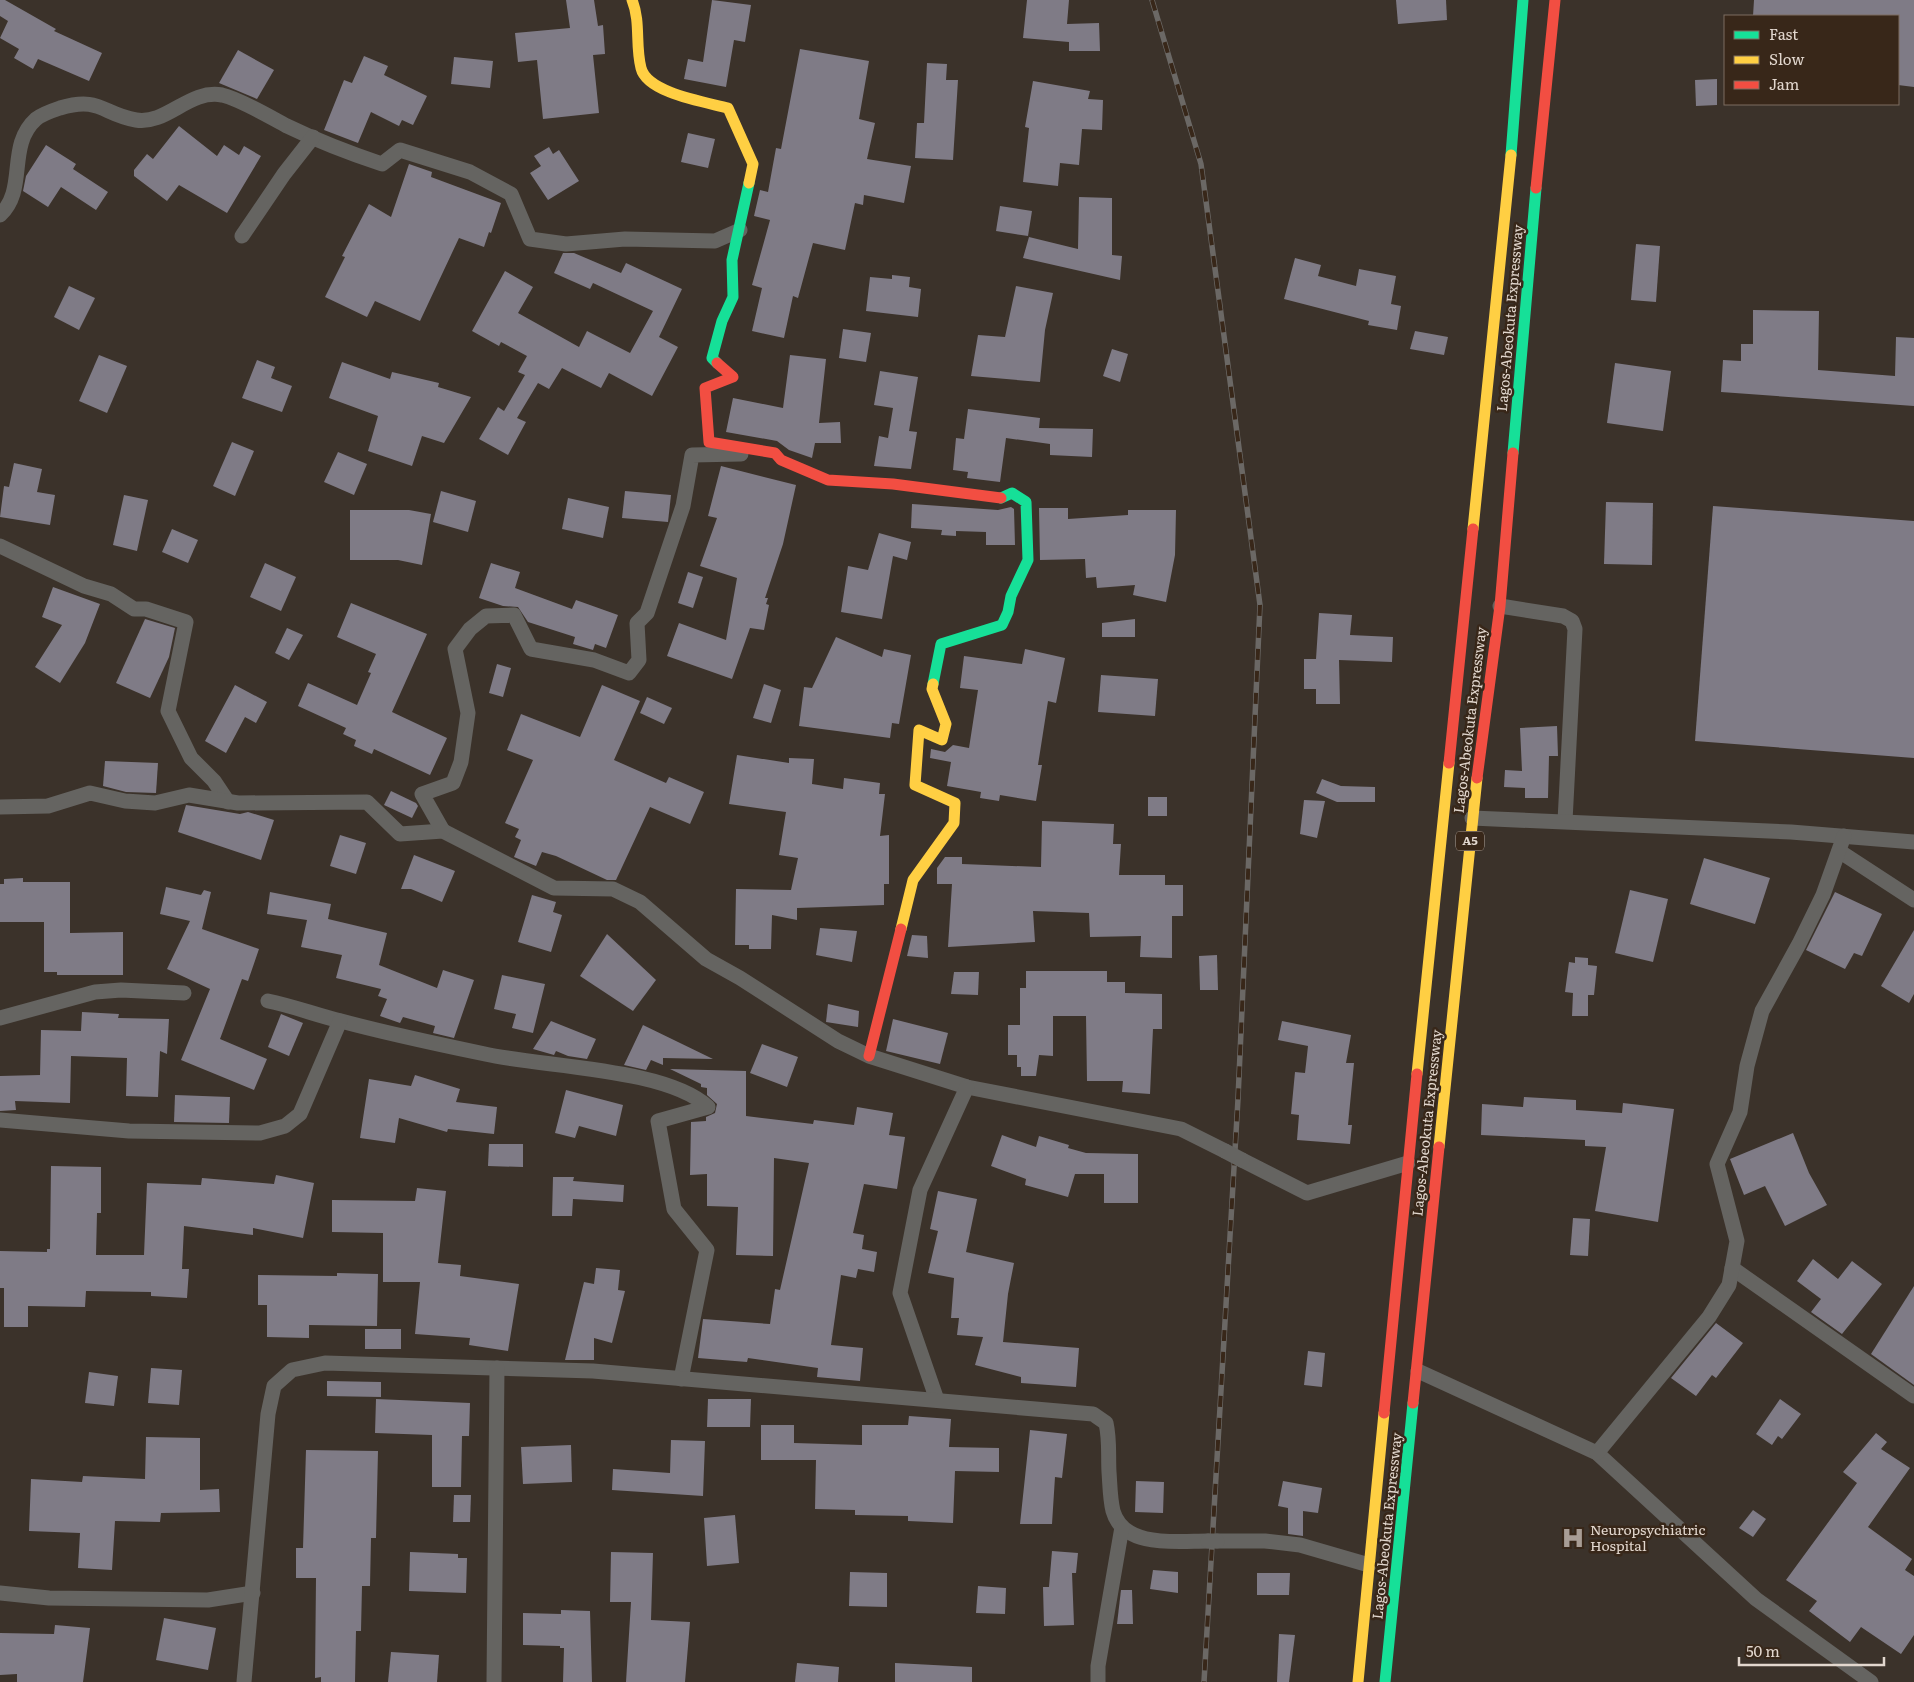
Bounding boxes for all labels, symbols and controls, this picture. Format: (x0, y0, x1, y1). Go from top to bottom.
legend (1724, 15, 1899, 105)
text: Fast (1769, 22, 1798, 45)
text: Slow (1769, 47, 1804, 70)
text: Jam (1769, 72, 1800, 95)
street label: Lagos-Abeokuta Expressway (1491, 223, 1527, 412)
street label: Lagos-Abeokuta Expressway (1448, 625, 1490, 814)
road number: A5 (1456, 831, 1484, 850)
street label: Lagos-Abeokuta Expressway (1406, 1028, 1446, 1217)
street label: Lagos-Abeokuta Expressway (1366, 1431, 1406, 1620)
place label: Neuropsychiatric Hospital (1590, 1519, 1706, 1555)
hospital icon: Neuropsychiatric Hospital (1560, 1525, 1586, 1551)
scale bar (1739, 1634, 1884, 1666)
text: 50 m (1746, 1639, 1780, 1662)

